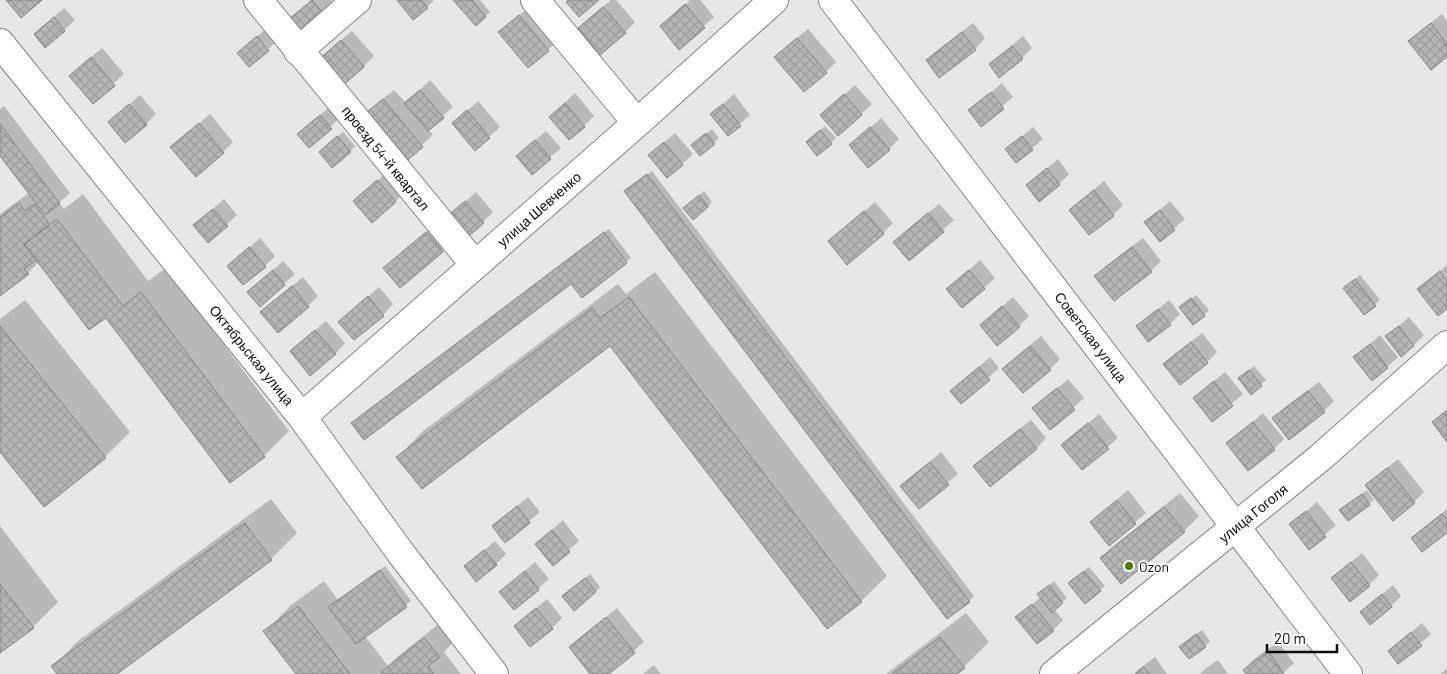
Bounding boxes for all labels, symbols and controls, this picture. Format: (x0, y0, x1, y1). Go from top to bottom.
street label: проезд 54-й квартал (339, 102, 433, 214)
street label: улица Шевченко (494, 168, 585, 250)
street label: Советская улица (1051, 288, 1131, 386)
street label: Октябрьская улица (206, 301, 298, 409)
street label: улица Гоголя (1215, 480, 1291, 546)
place label: Ozon (1139, 558, 1169, 575)
marker: Ozon (1123, 560, 1135, 572)
scale bar (1267, 622, 1337, 654)
text: 20 m (1274, 629, 1306, 647)

